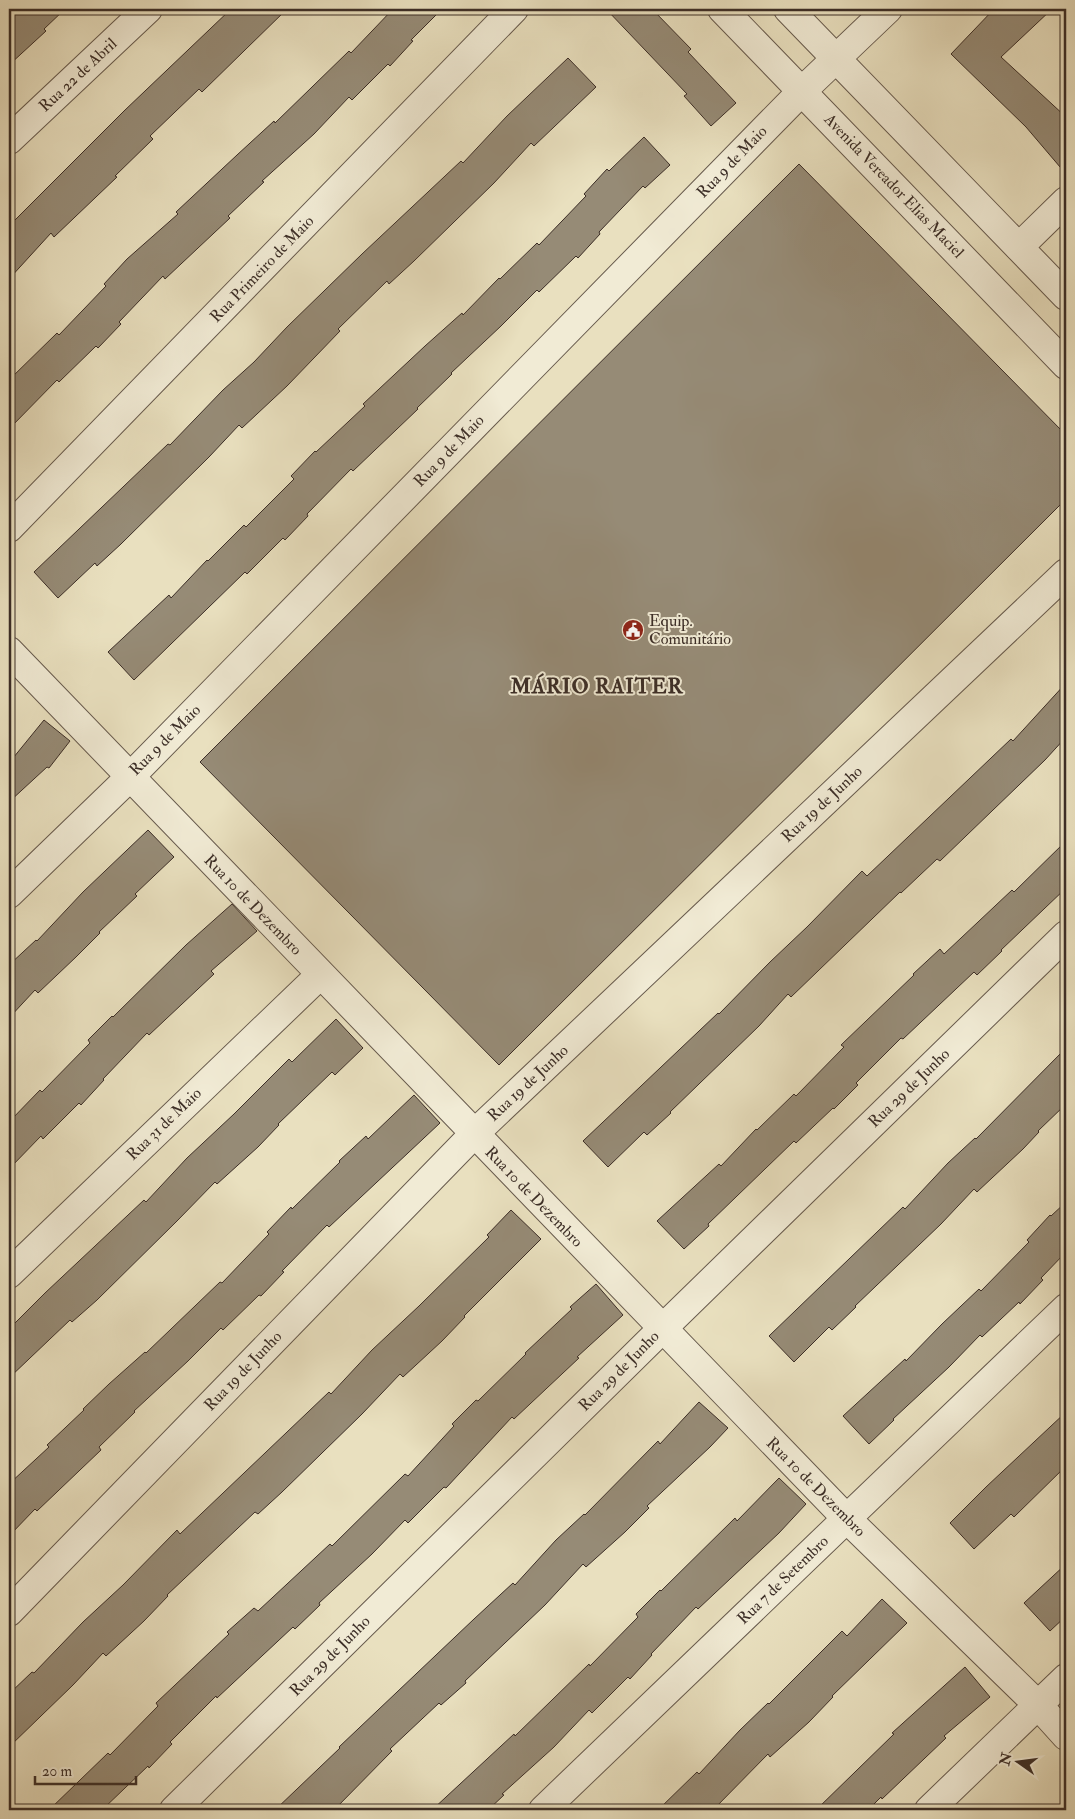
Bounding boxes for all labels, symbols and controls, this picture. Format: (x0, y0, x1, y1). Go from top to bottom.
street label: Rua 22 de Abril (35, 34, 121, 116)
street label: Avenida Vereador Elias Maciel (819, 109, 968, 262)
street label: Rua 9 de Maio (693, 121, 772, 202)
street label: Rua Primeiro de Maio (206, 211, 318, 327)
street label: Rua 9 de Maio (410, 410, 489, 491)
place label: Equip. Comunitário (649, 611, 731, 649)
public building icon: Equip. Comunitário (621, 618, 645, 642)
district label: MÁRIO RAITER (509, 673, 684, 700)
street label: Rua 9 de Maio (125, 700, 205, 780)
street label: Rua 19 de Junho (777, 761, 868, 847)
street label: Rua 10 de Dezembro (200, 850, 306, 960)
street label: Rua 19 de Junho (483, 1040, 574, 1126)
street label: Rua 29 de Junho (864, 1044, 955, 1133)
street label: Rua 31 de Maio (122, 1083, 206, 1165)
street label: Rua 10 de Dezembro (481, 1142, 587, 1252)
street label: Rua 29 de Junho (574, 1326, 664, 1416)
street label: Rua 19 de Junho (200, 1327, 287, 1416)
street label: Rua 10 de Dezembro (762, 1433, 870, 1541)
street label: Rua 7 de Setembro (733, 1531, 833, 1629)
street label: Rua 29 de Junho (285, 1611, 375, 1701)
north arrow (992, 1736, 1042, 1786)
text: N (996, 1750, 1016, 1768)
scale bar (35, 1754, 136, 1786)
text: 20 m (42, 1762, 72, 1781)

